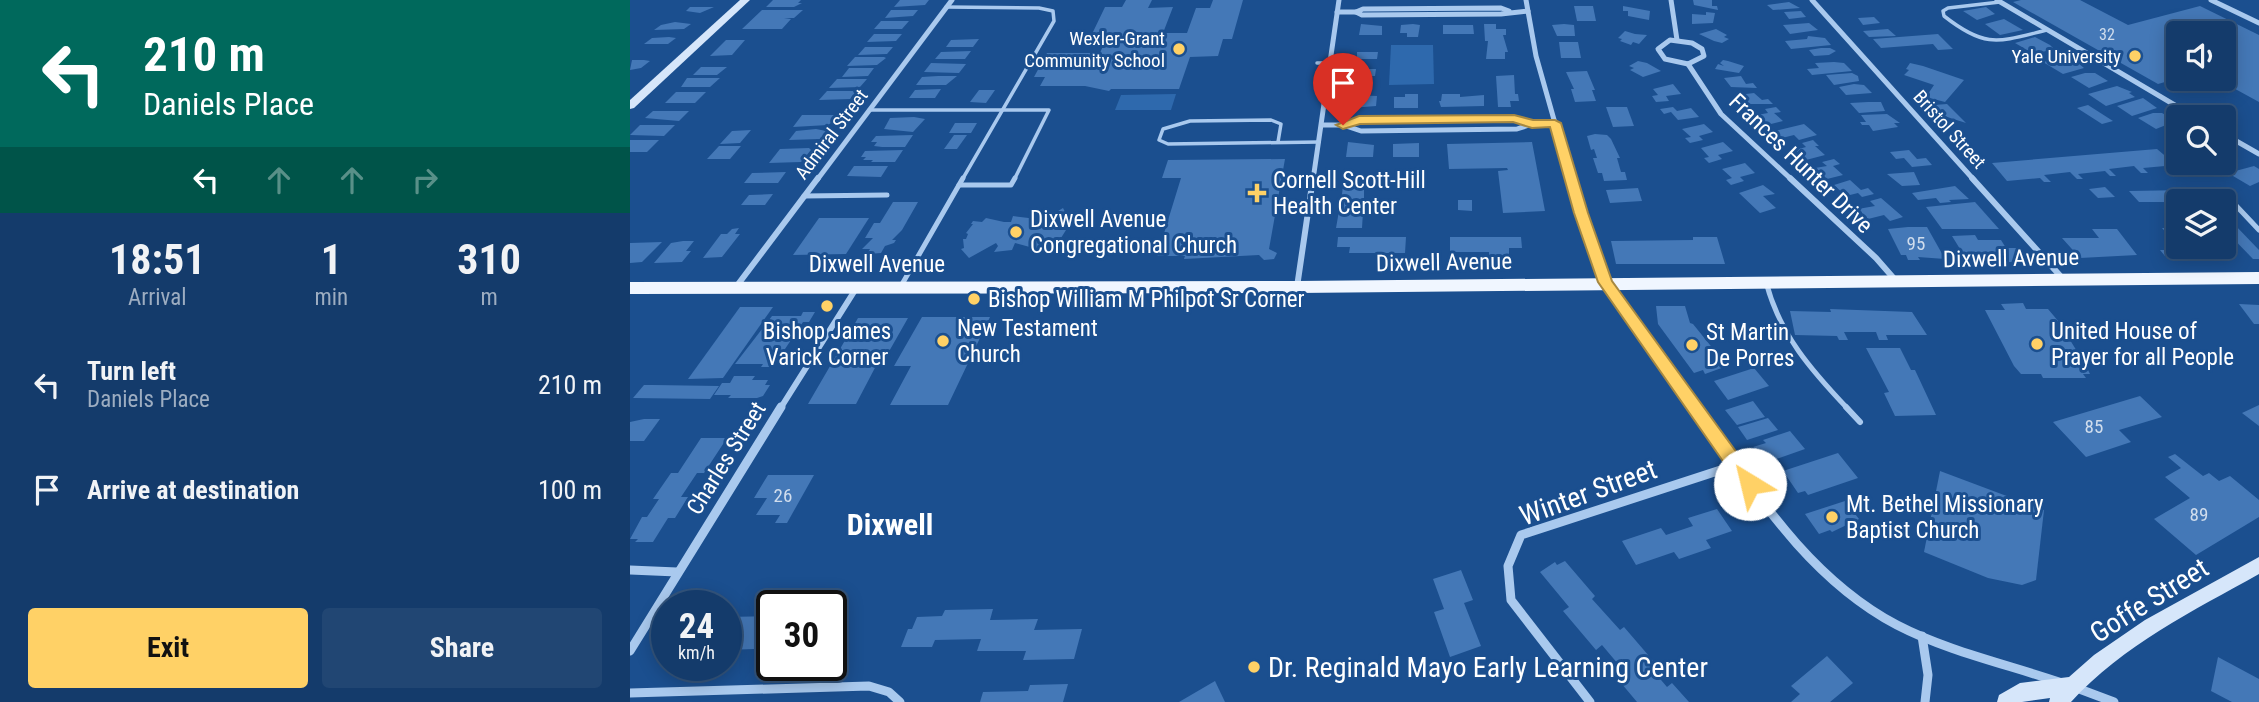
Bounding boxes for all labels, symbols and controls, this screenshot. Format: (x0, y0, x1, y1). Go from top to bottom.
map controls (2166, 21, 2236, 259)
button: sound (2166, 21, 2236, 91)
house number: 32 (2099, 25, 2115, 44)
text: 210 m (143, 26, 265, 83)
place label: Wexler-Grant Community School (1024, 27, 1165, 72)
icon: left (28, 28, 119, 119)
marker: Wexler-Grant Community School (1171, 41, 1187, 57)
place label: Yale University (2011, 45, 2121, 68)
marker: Yale University (2127, 48, 2143, 64)
pin (1313, 53, 1373, 125)
icon: arrive (1324, 64, 1362, 102)
text: Daniels Place (143, 85, 314, 123)
street label: Admiral Street (790, 85, 873, 184)
street label: Bristol Street (1908, 85, 1991, 173)
street label: Frances Hunter Drive (1723, 88, 1878, 239)
button: search (2166, 105, 2236, 175)
icon: left (187, 161, 225, 199)
icon: ahead (260, 161, 298, 199)
icon: ahead (333, 161, 371, 199)
icon: right (406, 161, 444, 199)
place label: Cornell Scott-Hill Health Center (1273, 167, 1426, 220)
marker: Cornell Scott-Hill Health Center (1247, 183, 1267, 203)
button: layers (2166, 189, 2236, 259)
place label: Dixwell Avenue Congregational Church (1030, 206, 1237, 259)
marker: Dixwell Avenue Congregational Church (1008, 224, 1024, 240)
house number: 95 (1907, 232, 1925, 255)
text: 18:51 (109, 235, 205, 284)
text: 1 (321, 235, 342, 284)
text: 310 (457, 235, 521, 284)
street label: Dixwell Avenue (1943, 244, 2079, 273)
street label: Dixwell Avenue (1376, 248, 1512, 277)
street label: Dixwell Avenue (809, 251, 945, 278)
text: Arrival (128, 284, 186, 311)
text: min (314, 284, 348, 311)
text: m (480, 284, 498, 311)
place label: Bishop William M Philpot Sr Corner (988, 286, 1305, 313)
marker: Bishop William M Philpot Sr Corner (966, 291, 982, 307)
marker: Bishop James Varick Corner (819, 298, 835, 314)
place label: New Testament Church (957, 315, 1098, 368)
place label: Bishop James Varick Corner (763, 318, 891, 371)
place label: United House of Prayer for all People (2051, 318, 2234, 371)
place label: St Martin De Porres (1706, 319, 1794, 372)
marker: New Testament Church (935, 333, 951, 349)
marker: United House of Prayer for all People (2029, 336, 2045, 352)
marker: St Martin De Porres (1684, 337, 1700, 353)
text: Turn left (87, 356, 176, 386)
icon: left (28, 366, 66, 404)
text: 210 m (538, 370, 602, 400)
text: Daniels Place (87, 386, 210, 413)
street label: Charles Street (681, 397, 772, 520)
house number: 85 (2085, 415, 2103, 438)
position arrow (1713, 447, 1787, 521)
street label: Winter Street (1515, 452, 1661, 532)
icon: arrive (28, 471, 66, 509)
text: Arrive at destination (87, 475, 299, 505)
text: 100 m (538, 475, 602, 505)
house number: 26 (774, 484, 792, 507)
place label: Mt. Bethel Missionary Baptist Church (1846, 491, 2044, 544)
house number: 89 (2190, 503, 2208, 526)
district label: Dixwell (847, 507, 933, 542)
marker: Mt. Bethel Missionary Baptist Church (1824, 509, 1840, 525)
street label: Goffe Street (2084, 551, 2214, 650)
speed limit sign: 30 (756, 590, 847, 681)
text: 24 (679, 606, 714, 647)
button: Exit (28, 608, 308, 688)
button: Share (322, 608, 602, 688)
text: km/h (678, 642, 715, 663)
place label: Dr. Reginald Mayo Early Learning Center (1268, 651, 1708, 684)
marker: Dr. Reginald Mayo Early Learning Center (1246, 659, 1262, 675)

